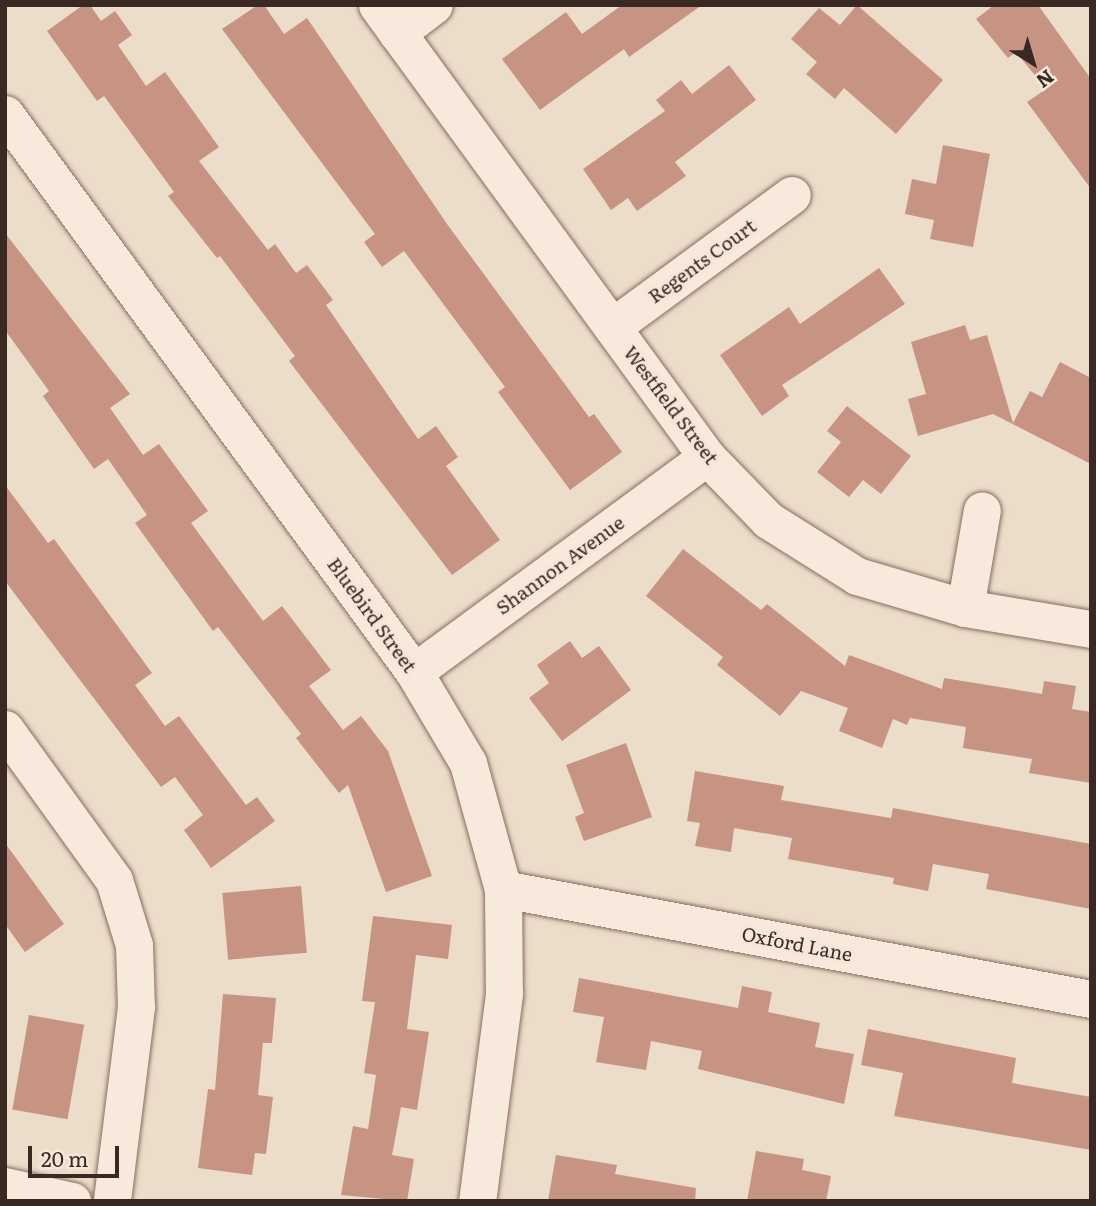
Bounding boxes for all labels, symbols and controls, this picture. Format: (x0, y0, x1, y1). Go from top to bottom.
north arrow (998, 28, 1068, 98)
text: N (1031, 64, 1060, 96)
street label: Regents Court (644, 214, 760, 308)
street label: Westfield Street (619, 341, 723, 469)
street label: Shannon Avenue (491, 511, 629, 619)
street label: Bluebird Street (323, 553, 421, 677)
street label: Oxford Lane (740, 922, 854, 966)
scale bar (32, 1132, 122, 1176)
text: 20 m (41, 1142, 88, 1173)

